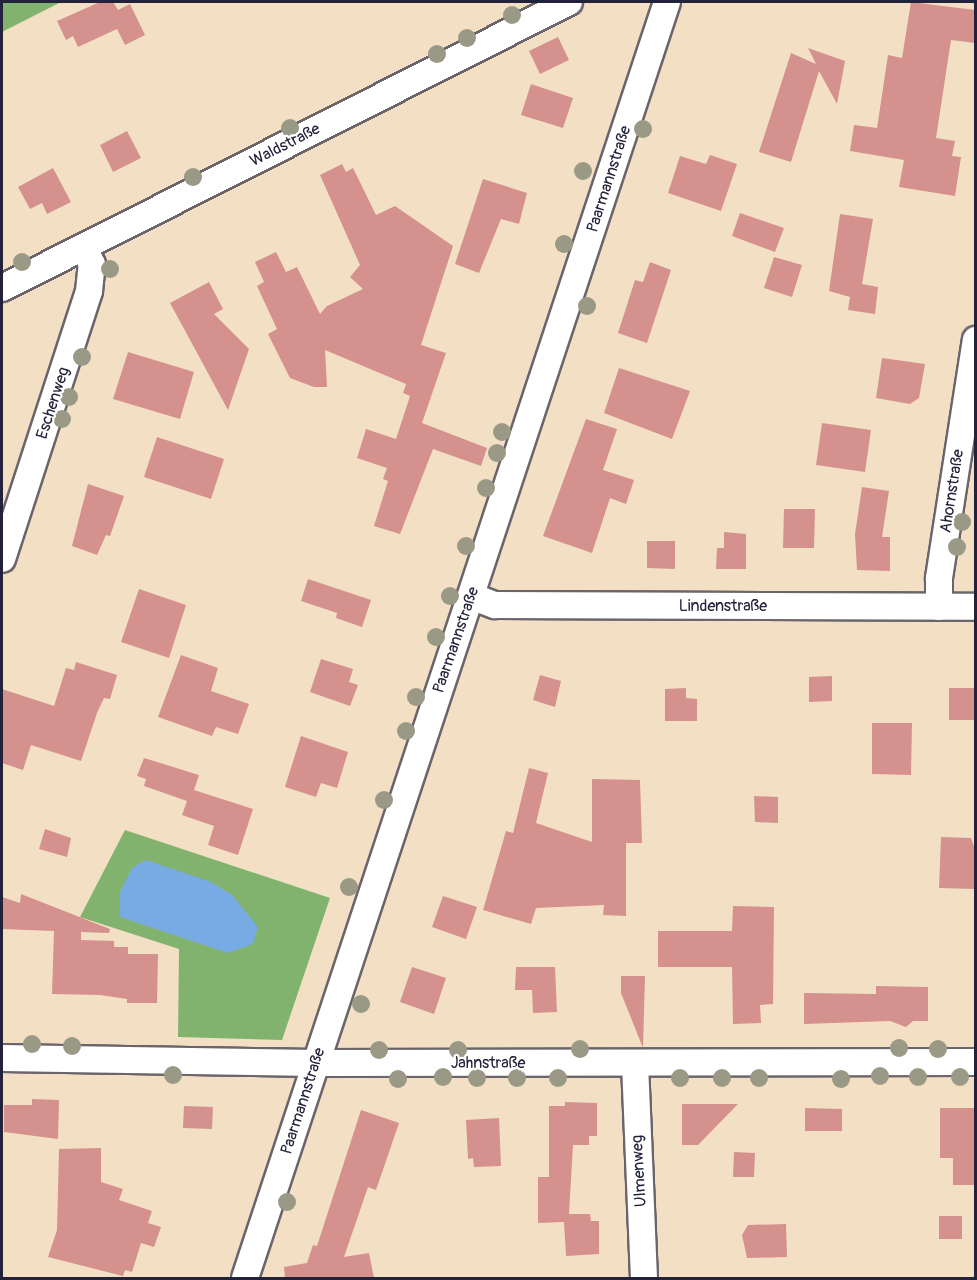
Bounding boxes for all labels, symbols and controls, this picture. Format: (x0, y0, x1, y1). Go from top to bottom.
street label: Waldstraße (247, 119, 323, 171)
street label: Paarmannstraße (583, 123, 635, 235)
street label: Eschenweg (32, 365, 74, 441)
street label: Ahornstraße (936, 448, 968, 534)
street label: Paarmannstraße (429, 584, 483, 696)
street label: Lindenstraße (679, 596, 767, 616)
street label: Paarmannstraße (277, 1045, 329, 1157)
street label: Jahnstraße (451, 1053, 525, 1073)
street label: Ulmenweg (628, 1135, 650, 1207)

